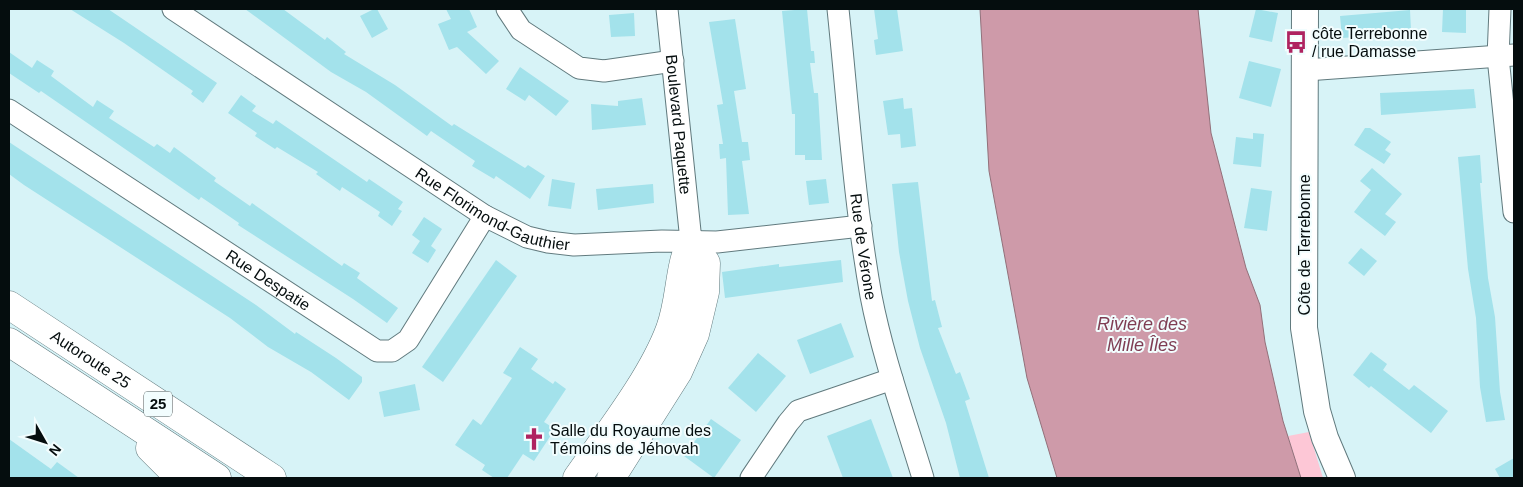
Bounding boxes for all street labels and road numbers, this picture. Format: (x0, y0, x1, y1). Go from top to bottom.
street label: Boulevard Paquette (663, 54, 694, 195)
street label: Rue Florimond-Gauthier (412, 164, 571, 254)
street label: Côte de Terrebonne (1296, 174, 1313, 316)
street label: Rue de Vérone (847, 192, 880, 302)
street label: Rue Despatie (223, 247, 313, 314)
street label: Autoroute 25 (48, 327, 134, 392)
road number: 25 (144, 392, 172, 416)

